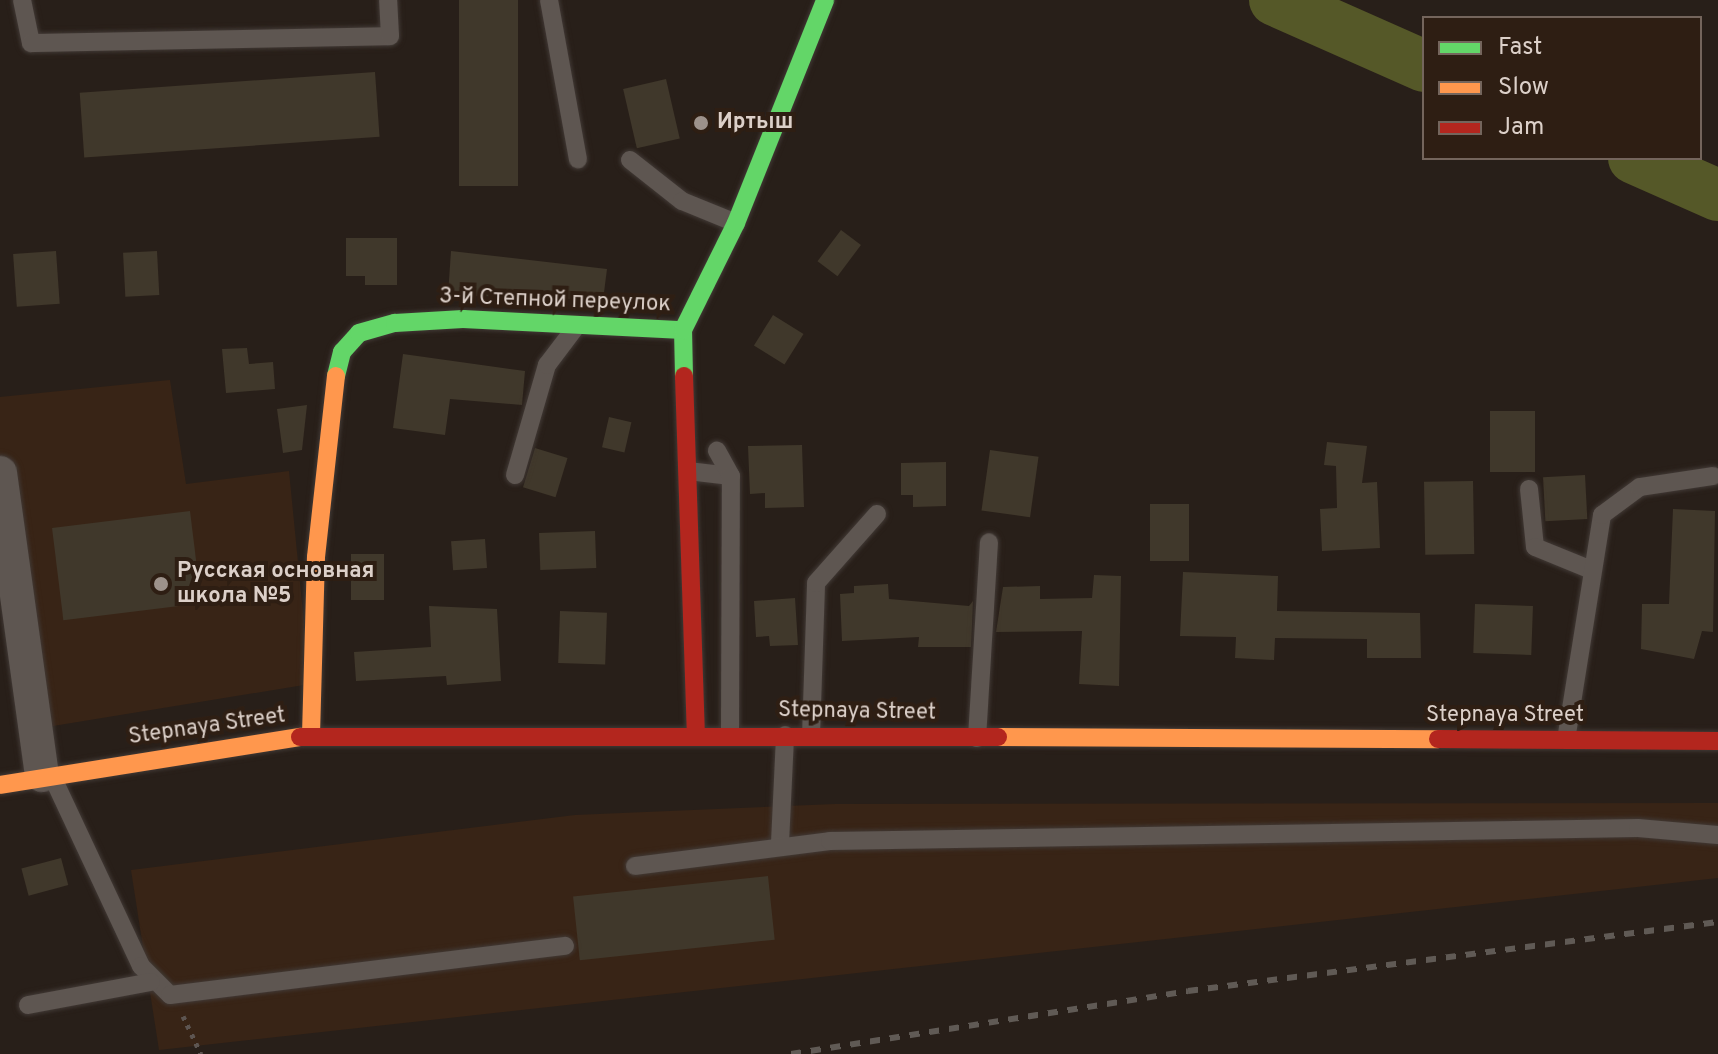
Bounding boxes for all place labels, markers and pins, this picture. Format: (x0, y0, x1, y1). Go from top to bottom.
place label: Иртыш (717, 110, 793, 136)
marker: Иртыш (692, 114, 710, 132)
place label: Русская основная школа №5 (177, 558, 374, 610)
marker: Русская основная школа №5 (152, 575, 170, 593)

